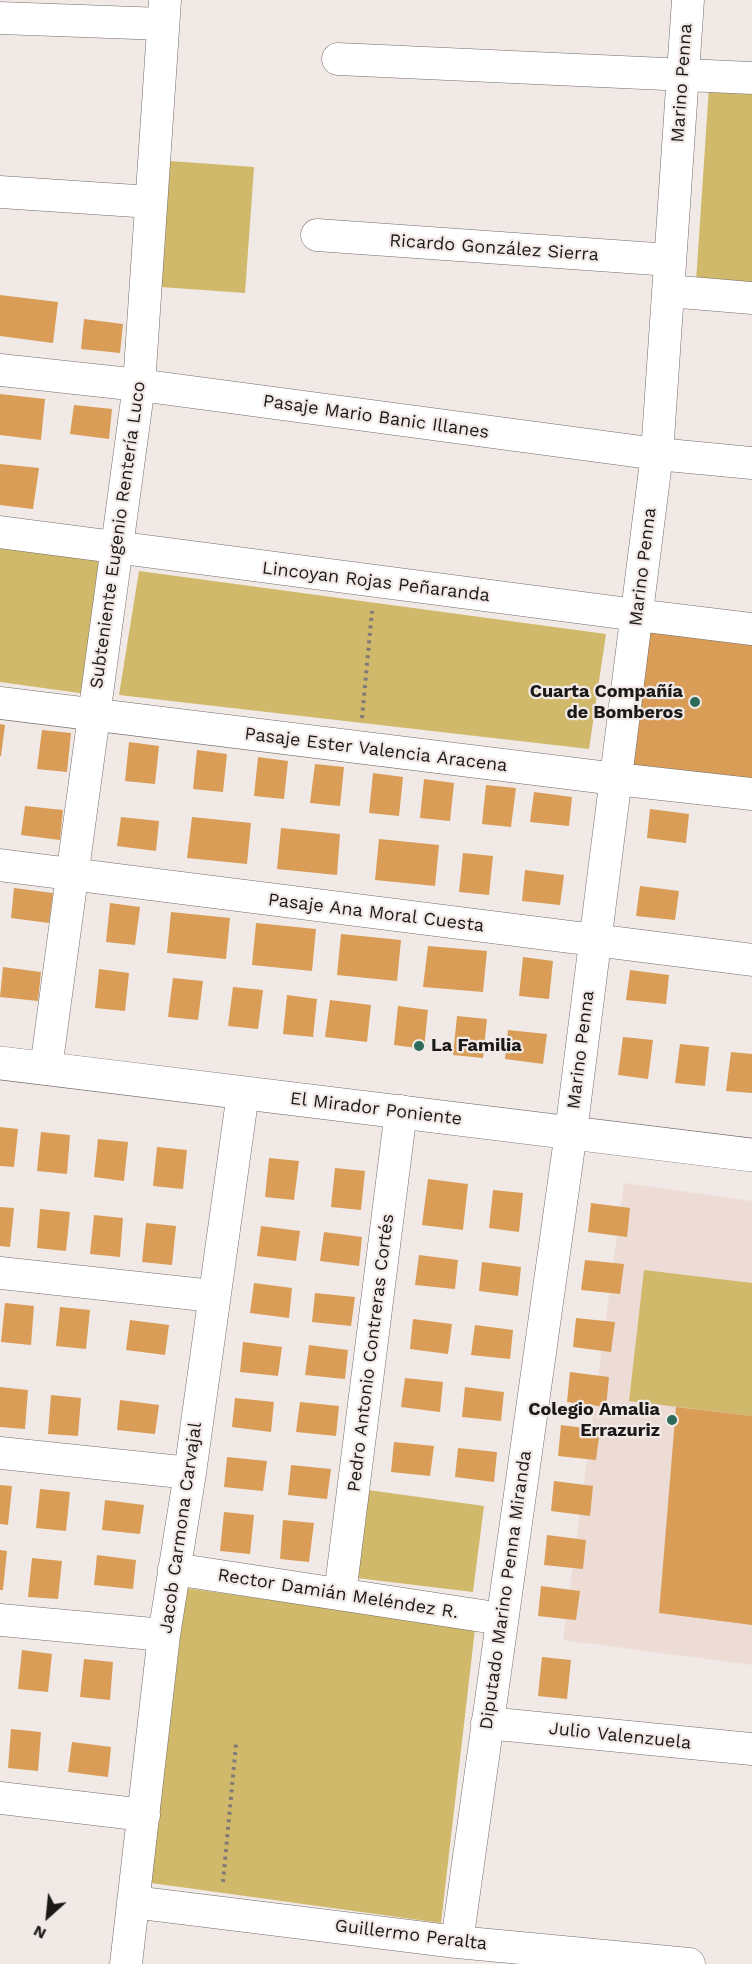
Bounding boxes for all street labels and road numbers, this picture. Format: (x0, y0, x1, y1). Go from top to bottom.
street label: Marino Penna (667, 23, 697, 143)
street label: Ricardo González Sierra (389, 230, 599, 266)
street label: Subteniente Eugenio Rentería Luco (86, 380, 150, 690)
street label: Pasaje Mario Banic Illanes (262, 390, 490, 444)
street label: Marino Penna (625, 506, 661, 628)
street label: Lincoyan Rojas Peñaranda (261, 557, 491, 607)
street label: Pasaje Ester Valencia Aracena (243, 723, 509, 777)
street label: Pasaje Ana Moral Cuesta (267, 889, 485, 937)
street label: Marino Penna (563, 989, 599, 1111)
street label: El Mirador Poniente (289, 1088, 463, 1130)
street label: Pedro Antonio Contreras Cortés (343, 1213, 399, 1493)
street label: Jacob Carmona Carvajal (155, 1421, 207, 1635)
street label: Diputado Marino Penna Miranda (476, 1449, 536, 1731)
street label: Rector Damián Meléndez R. (216, 1564, 460, 1624)
street label: Julio Valenzuela (548, 1718, 692, 1754)
street label: Guillermo Peralta (334, 1915, 488, 1955)

